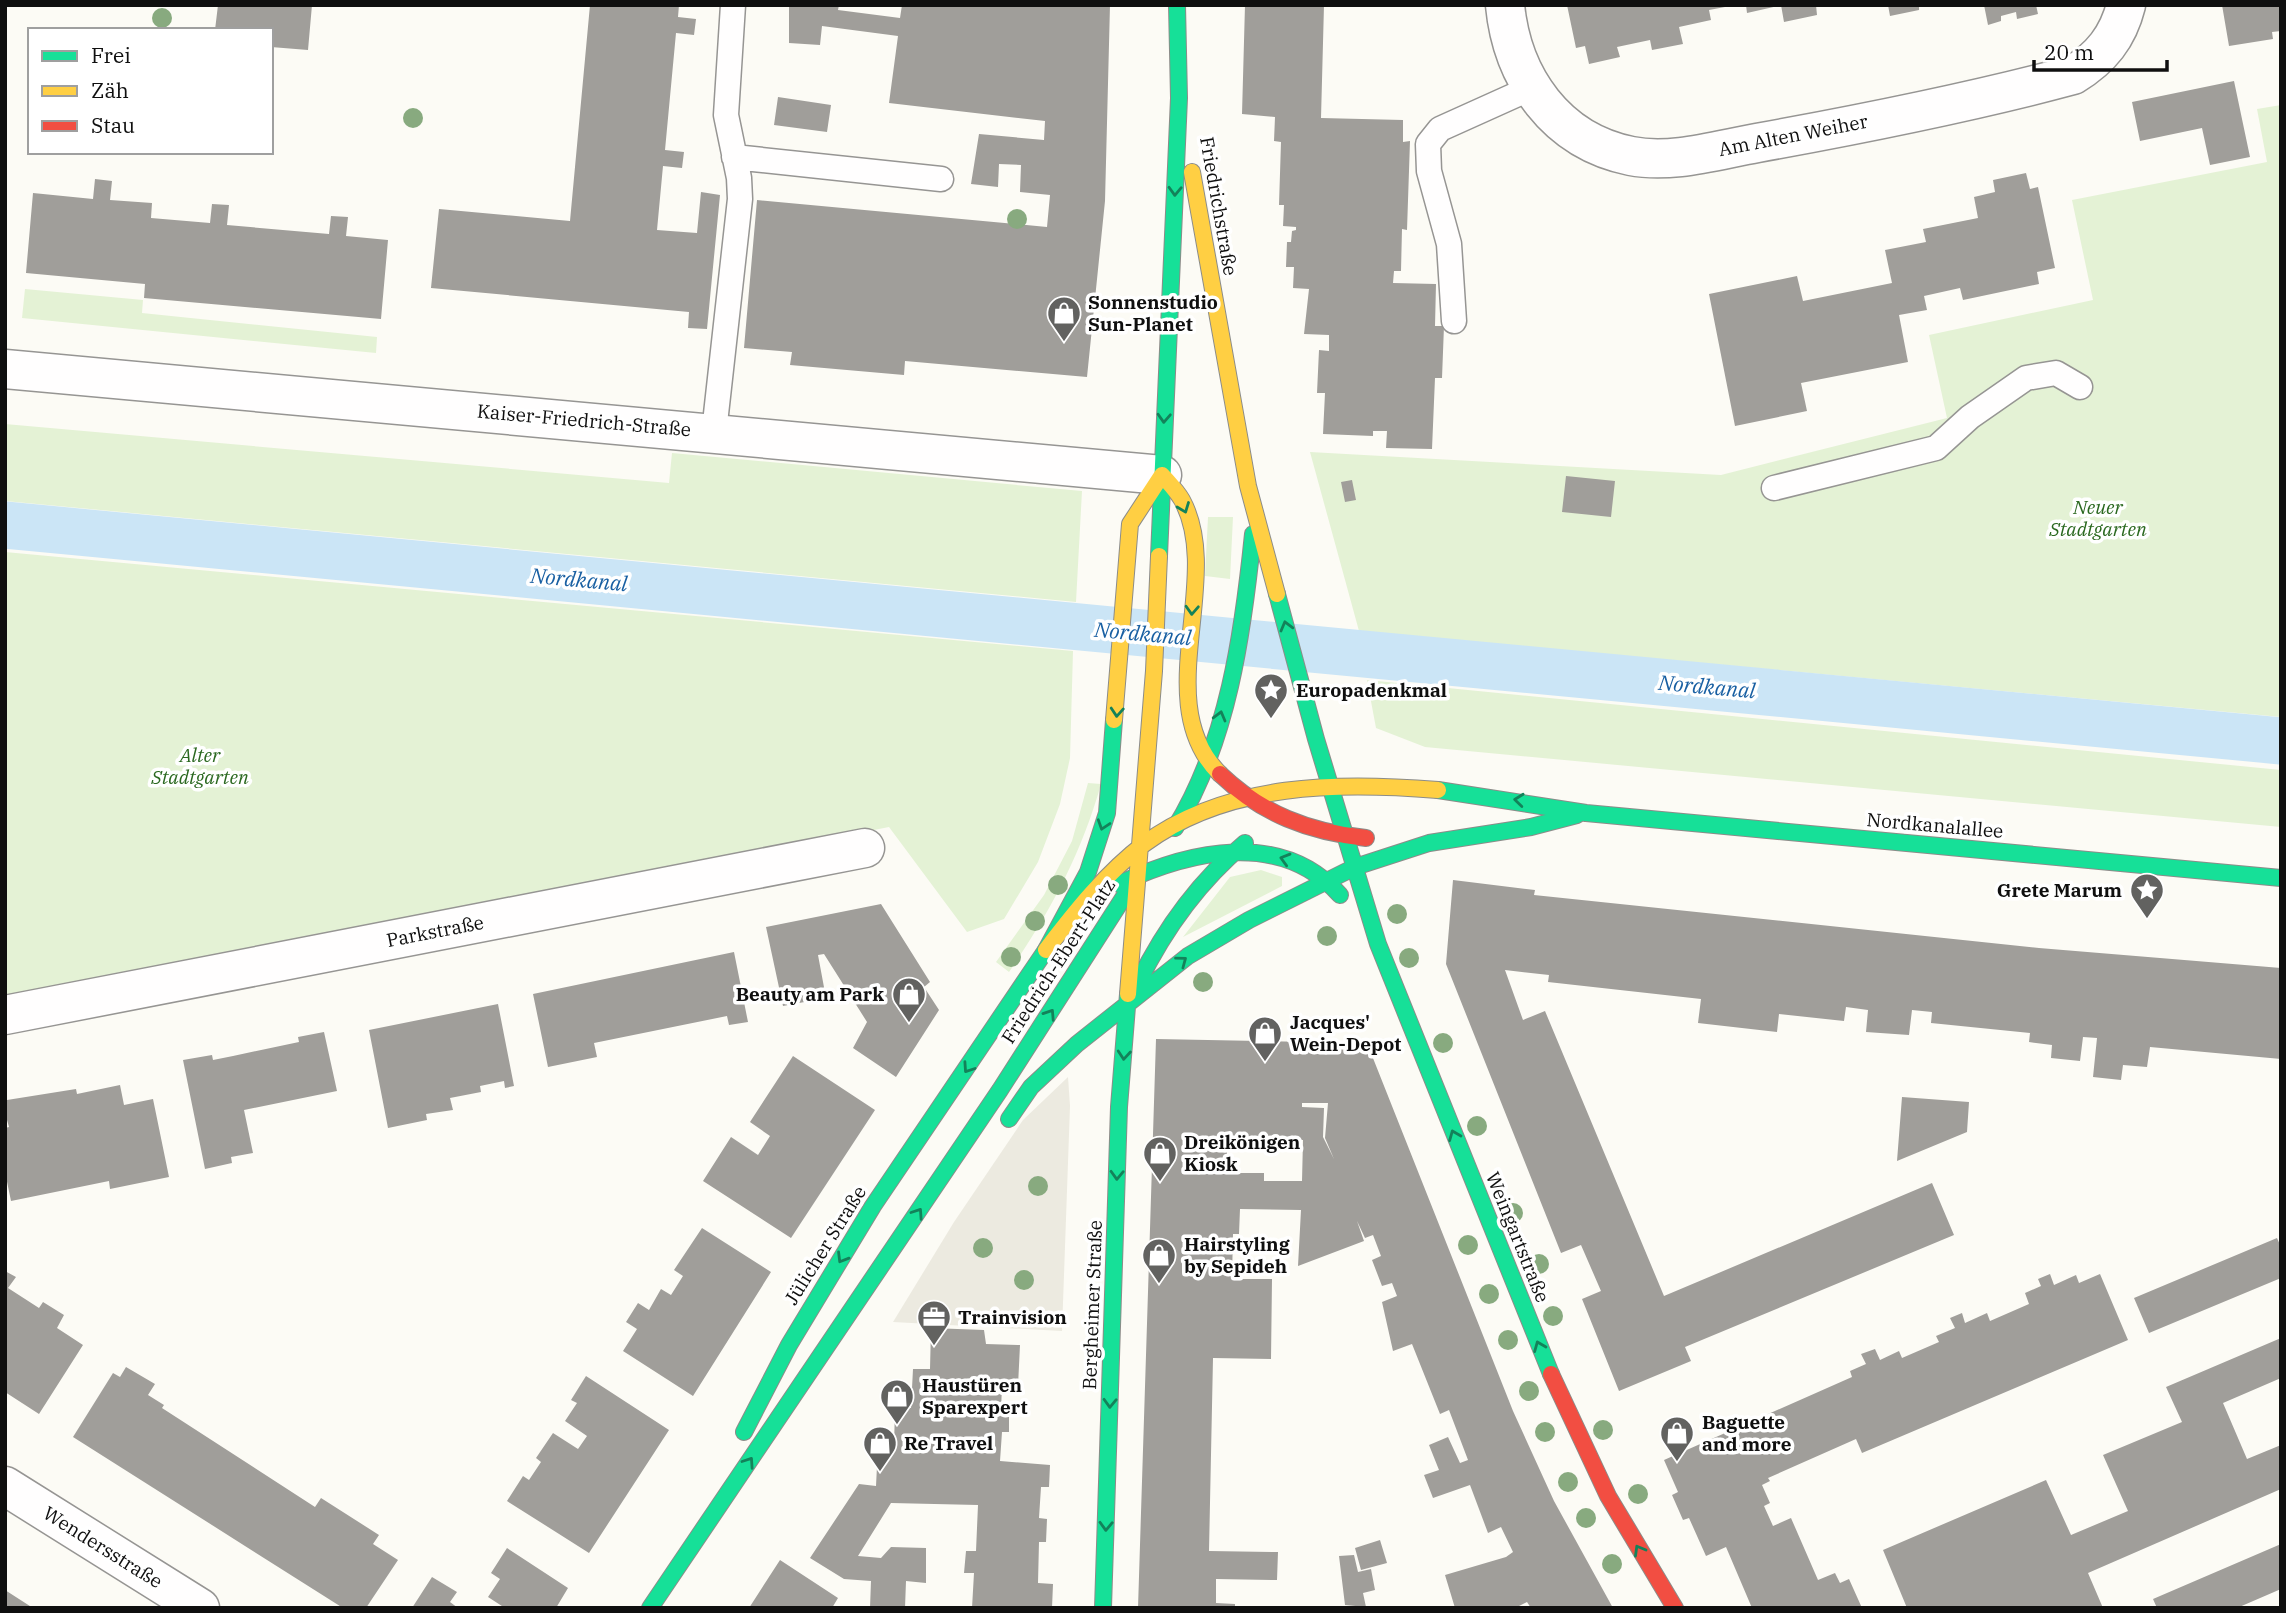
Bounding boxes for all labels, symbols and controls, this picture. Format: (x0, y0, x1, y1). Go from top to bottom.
legend (28, 28, 273, 154)
scale bar (2034, 28, 2167, 72)
text: 20 m (2044, 38, 2094, 66)
text: Frei (91, 41, 131, 69)
text: Zäh (91, 76, 129, 104)
street label: Am Alten Weiher (1716, 109, 1870, 161)
text: Stau (91, 111, 135, 139)
street label: Friedrichstraße (1195, 135, 1243, 277)
one-way arrow (1168, 185, 1183, 196)
place label: Sonnenstudio Sun-Planet (1088, 290, 1218, 336)
shop icon: Sonnenstudio Sun-Planet (1045, 294, 1083, 343)
street label: Kaiser-Friedrich-Straße (476, 399, 692, 441)
one-way arrow (1157, 413, 1172, 424)
park label: Neuer Stadtgarten (2048, 495, 2147, 541)
one-way arrow (1176, 502, 1190, 514)
water label: Nordkanal (528, 561, 630, 597)
one-way arrow (1185, 605, 1200, 616)
water label: Nordkanal (1092, 615, 1194, 651)
one-way arrow (1280, 620, 1294, 632)
water label: Nordkanal (1656, 668, 1758, 704)
place icon: Europadenkmal (1252, 671, 1290, 720)
place label: Europadenkmal (1296, 678, 1447, 702)
one-way arrow (1110, 707, 1125, 718)
one-way arrow (1212, 710, 1226, 722)
park label: Alter Stadtgarten (150, 743, 249, 789)
one-way arrow (1513, 793, 1524, 808)
street label: Nordkanalallee (1866, 807, 2004, 843)
one-way arrow (1097, 818, 1112, 830)
one-way arrow (1279, 853, 1291, 867)
place icon: Grete Marum (2128, 871, 2166, 920)
street label: Friedrich-Ebert-Platz (996, 874, 1120, 1048)
place label: Grete Marum (1997, 878, 2122, 902)
street label: Parkstraße (384, 910, 486, 952)
one-way arrow (1174, 957, 1187, 969)
shop icon: Beauty am Park (890, 975, 928, 1024)
place label: Beauty am Park (736, 982, 884, 1006)
one-way arrow (1041, 1008, 1054, 1021)
place label: Jacques' Wein-Depot (1290, 1010, 1401, 1056)
shop icon: Jacques' Wein-Depot (1246, 1014, 1284, 1063)
one-way arrow (1117, 1050, 1132, 1061)
one-way arrow (963, 1061, 976, 1074)
one-way arrow (1449, 1129, 1463, 1141)
place label: Dreikönigen Kiosk (1184, 1130, 1301, 1176)
shop icon: Dreikönigen Kiosk (1141, 1134, 1179, 1183)
street label: Weingartstraße (1481, 1168, 1555, 1306)
one-way arrow (1109, 1171, 1125, 1181)
street label: Jülicher Straße (779, 1181, 871, 1309)
one-way arrow (910, 1208, 922, 1221)
street label: Bergheimer Straße (1077, 1220, 1107, 1390)
place label: Hairstyling by Sepideh (1184, 1232, 1290, 1278)
shop icon: Hairstyling by Sepideh (1140, 1236, 1178, 1285)
one-way arrow (837, 1250, 850, 1263)
office icon: Trainvision (915, 1298, 953, 1347)
place label: Trainvision (958, 1305, 1067, 1329)
one-way arrow (1533, 1341, 1547, 1353)
place label: Haustüren Sparexpert (922, 1373, 1028, 1419)
shop icon: Haustüren Sparexpert (878, 1377, 916, 1426)
one-way arrow (1102, 1397, 1117, 1408)
place label: Baguette and more (1702, 1410, 1792, 1456)
shop icon: Baguette and more (1658, 1414, 1696, 1463)
shop icon: Re Travel (861, 1424, 899, 1473)
place label: Re Travel (904, 1431, 993, 1455)
one-way arrow (740, 1456, 753, 1469)
street label: Wendersstraße (39, 1501, 167, 1593)
one-way arrow (1098, 1521, 1113, 1532)
one-way arrow (1634, 1544, 1647, 1557)

